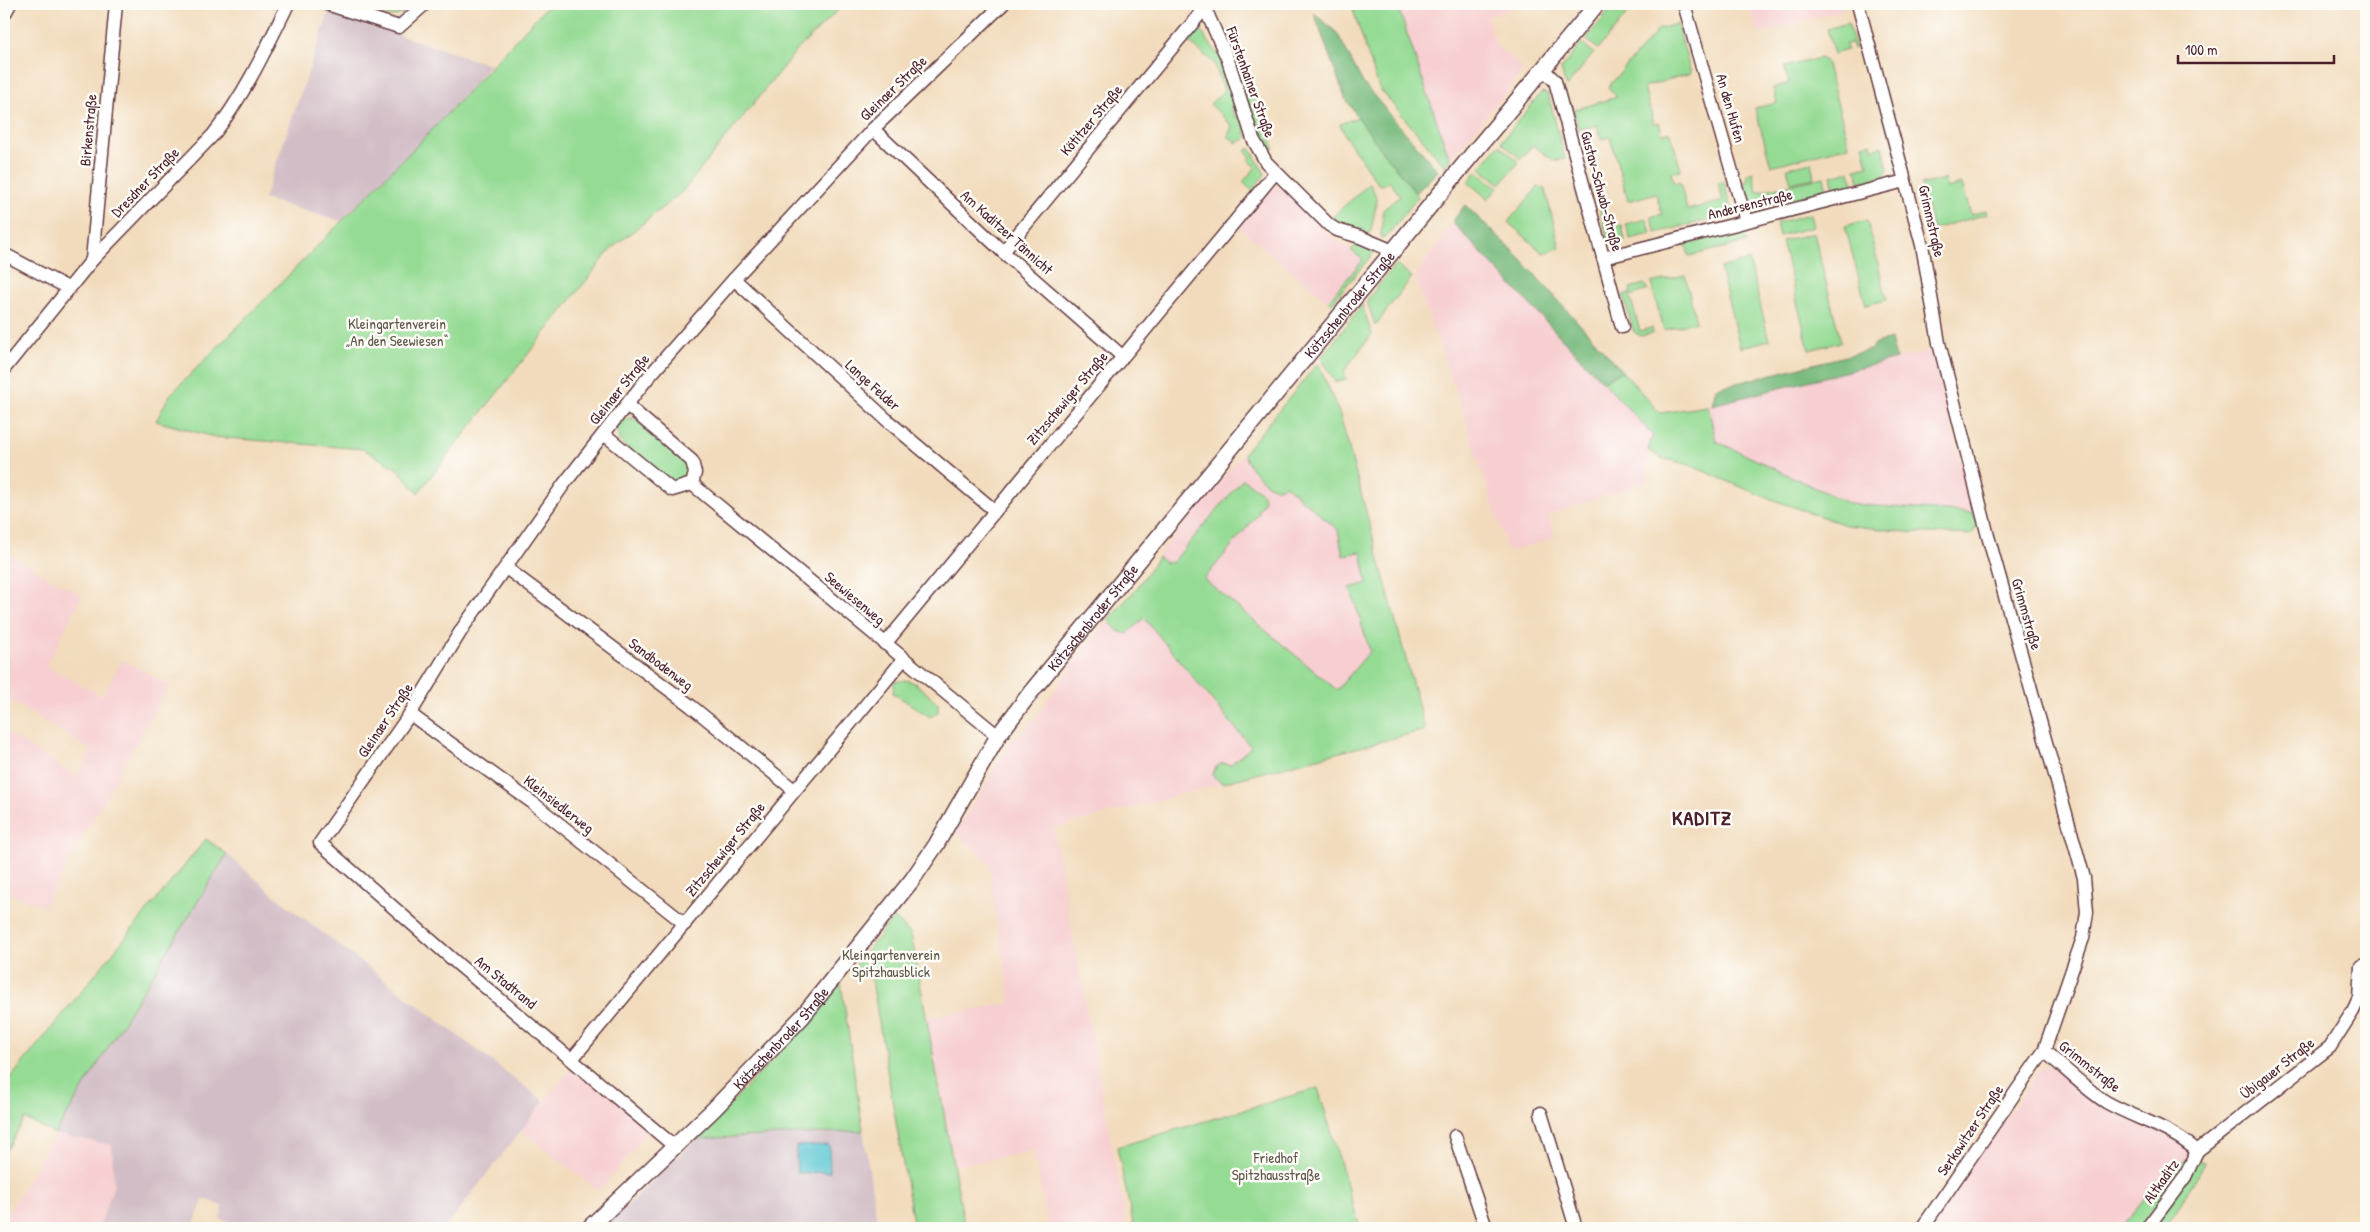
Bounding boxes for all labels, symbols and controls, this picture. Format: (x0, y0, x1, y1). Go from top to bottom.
street label: Fürstenhainer Straße (1221, 23, 1281, 140)
scale bar (2178, 32, 2334, 64)
text: 100 m (2185, 39, 2218, 60)
street label: Gleinaer Straße (855, 51, 931, 125)
street label: An den Hufen (1711, 71, 1751, 145)
street label: Kötitzer Straße (1055, 80, 1127, 160)
street label: Birkenstraße (74, 93, 102, 167)
street label: Gustav-Schwab-Straße (1576, 129, 1628, 254)
street label: Dresdner Straße (106, 142, 184, 222)
street label: Andersenstraße (1705, 183, 1795, 225)
street label: Grimmstraße (1914, 183, 1950, 259)
street label: Am Kaditzer Tännicht (956, 185, 1058, 280)
street label: Kötzschenbroder Straße (1299, 246, 1399, 362)
park label: Kleingartenverein „An den Seewiesen“ (346, 313, 448, 351)
street label: Zitzschewiger Straße (1022, 347, 1112, 449)
street label: Gleinaer Straße (584, 349, 654, 429)
street label: Lange Felder (841, 355, 905, 416)
street label: Kötzschenbroder Straße (1042, 559, 1143, 675)
street label: Seewiesenweg (820, 566, 890, 630)
street label: Grimmstraße (2007, 576, 2047, 652)
street label: Sandbodenweg (624, 633, 698, 695)
street label: Gleinaer Straße (352, 678, 418, 762)
street label: Kleinsiedlerweg (519, 770, 599, 838)
street label: Zitzschewiger Straße (680, 797, 770, 901)
district label: KADITZ (1672, 804, 1732, 831)
park label: Kleingartenverein Spitzhausblick (842, 944, 940, 982)
street label: Am Stadtrand (471, 950, 542, 1014)
street label: Kötzschenbroder Straße (728, 982, 833, 1094)
street label: Übigauer Straße (2235, 1032, 2319, 1104)
street label: Grimmstraße (2055, 1035, 2125, 1097)
street label: Serkowitzer Straße (1932, 1080, 2008, 1180)
park label: Friedhof Spitzhausstraße (1232, 1147, 1320, 1185)
street label: Altkaditz (2138, 1154, 2184, 1207)

